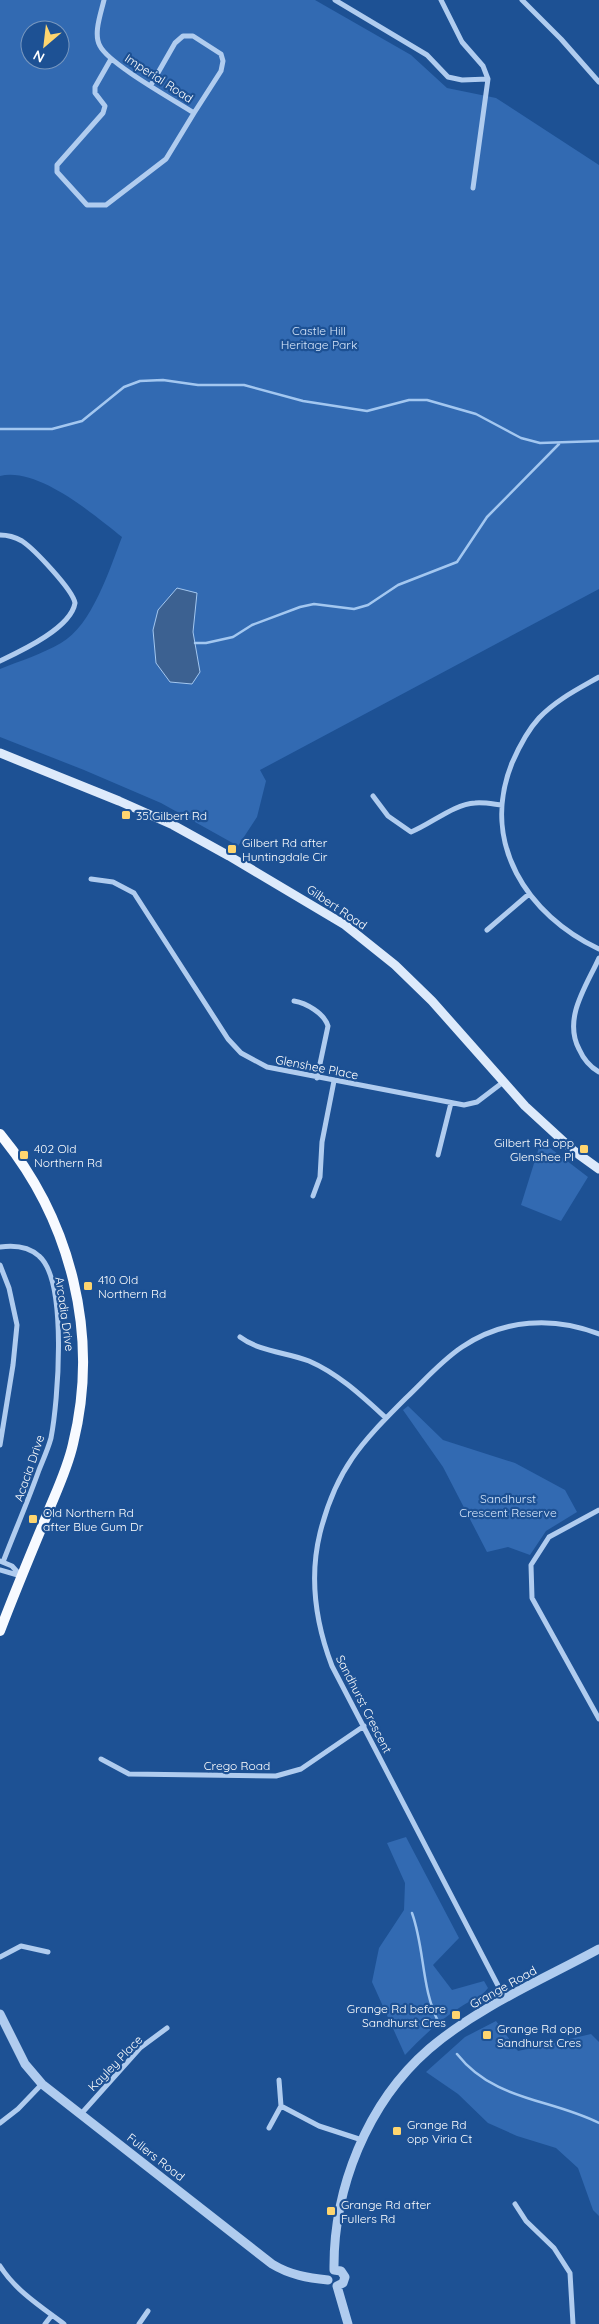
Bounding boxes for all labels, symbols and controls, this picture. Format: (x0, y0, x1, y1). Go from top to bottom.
north arrow (20, 20, 70, 70)
text: N (30, 46, 48, 67)
street label: Imperial Road (122, 50, 196, 106)
park label: Castle Hill Heritage Park (281, 323, 357, 352)
place label: 35 Gilbert Rd (136, 808, 207, 823)
marker: 35 Gilbert Rd (120, 809, 132, 821)
place label: Gilbert Rd after Huntingdale Cir (242, 835, 328, 864)
marker: Gilbert Rd after Huntingdale Cir (226, 843, 238, 855)
street label: Gilbert Road (304, 881, 370, 933)
street label: Glenshee Place (274, 1052, 360, 1082)
place label: Gilbert Rd opp Glenshee Pl (494, 1135, 574, 1164)
place label: 402 Old Northern Rd (34, 1141, 102, 1170)
marker: Gilbert Rd opp Glenshee Pl (578, 1143, 590, 1155)
marker: 402 Old Northern Rd (18, 1149, 30, 1161)
place label: 410 Old Northern Rd (98, 1272, 166, 1301)
street label: Arcadia Drive (52, 1276, 78, 1352)
marker: 410 Old Northern Rd (82, 1280, 94, 1292)
street label: Acacia Drive (11, 1433, 47, 1503)
park label: Sandhurst Crescent Reserve (459, 1491, 557, 1520)
place label: Old Northern Rd after Blue Gum Dr (43, 1505, 144, 1534)
marker: Old Northern Rd after Blue Gum Dr (27, 1513, 39, 1525)
street label: Sandhurst Crescent (333, 1652, 395, 1756)
street label: Crego Road (204, 1758, 270, 1773)
street label: Grange Road (467, 1962, 539, 2012)
place label: Grange Rd before Sandhurst Cres (347, 2001, 446, 2030)
marker: Grange Rd before Sandhurst Cres (450, 2009, 462, 2021)
place label: Grange Rd opp Sandhurst Cres (497, 2021, 582, 2050)
marker: Grange Rd opp Sandhurst Cres (481, 2029, 493, 2041)
street label: Kayley Place (85, 2032, 145, 2094)
place label: Grange Rd opp Viria Ct (407, 2117, 472, 2146)
marker: Grange Rd opp Viria Ct (391, 2125, 403, 2137)
street label: Fullers Road (124, 2130, 188, 2184)
place label: Grange Rd after Fullers Rd (341, 2197, 431, 2226)
marker: Grange Rd after Fullers Rd (325, 2205, 337, 2217)

